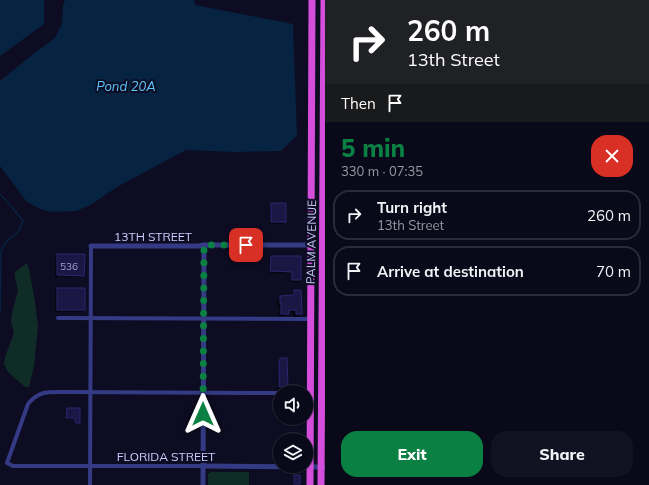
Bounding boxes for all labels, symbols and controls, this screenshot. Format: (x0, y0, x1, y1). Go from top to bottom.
text: 260 m (407, 13, 490, 48)
icon: right (341, 16, 393, 68)
text: 13th Street (407, 48, 500, 71)
water label: Pond 20A (96, 78, 156, 94)
icon: arrive (384, 92, 406, 114)
text: Then (341, 94, 376, 113)
text: 5 min (341, 133, 405, 163)
button: close (591, 135, 633, 177)
text: 330 m · 07:35 (341, 163, 423, 179)
text: Turn right (377, 198, 447, 217)
street label: PALM AVENUE (303, 200, 319, 284)
icon: right (343, 204, 365, 226)
text: 260 m (587, 206, 631, 225)
text: 13th Street (377, 217, 444, 233)
pin (229, 228, 263, 262)
street label: 13TH STREET (114, 229, 193, 244)
icon: arrive (235, 234, 257, 256)
house number: 536 (60, 260, 78, 273)
icon: arrive (343, 260, 365, 282)
text: Arrive at destination (377, 262, 524, 281)
text: 70 m (596, 262, 631, 281)
map controls (273, 385, 313, 473)
button: sound (273, 385, 313, 425)
position arrow (182, 393, 224, 435)
button: Exit (341, 431, 483, 477)
button: Share (491, 431, 633, 477)
button: layers (273, 433, 313, 473)
street label: FLORIDA STREET (117, 449, 216, 464)

